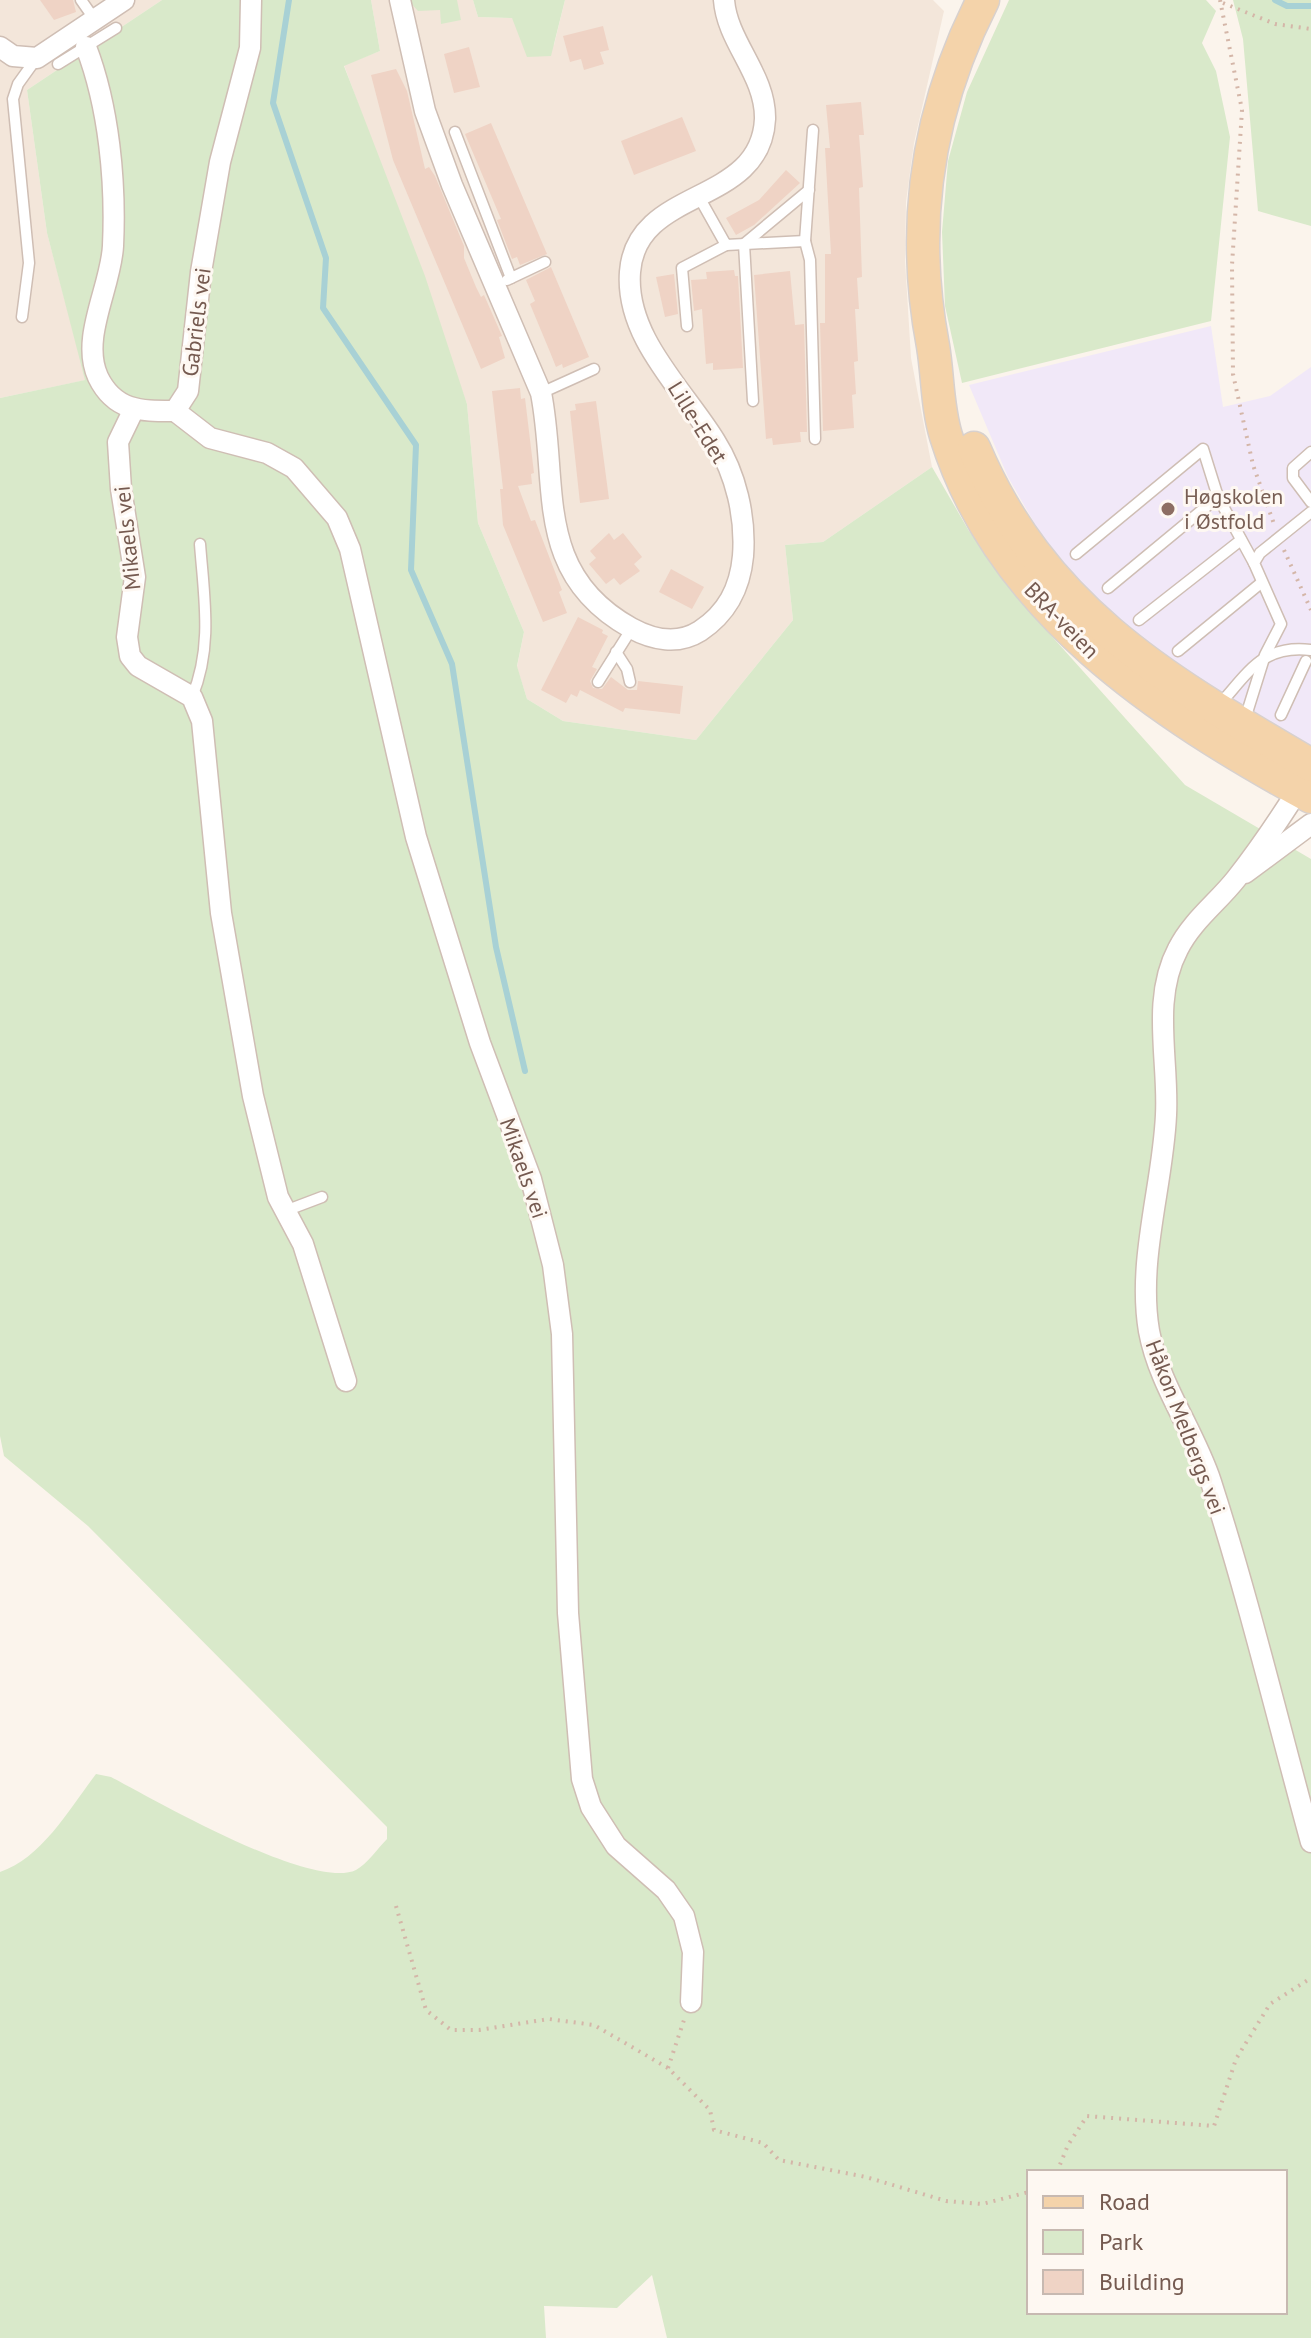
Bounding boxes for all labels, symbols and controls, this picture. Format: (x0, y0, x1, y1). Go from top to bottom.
street label: Gabriels vei (175, 266, 217, 378)
street label: Lille-Edet (662, 376, 734, 469)
place label: Høgskolen i Østfold (1184, 482, 1283, 535)
street label: Mikaels vei (108, 485, 146, 591)
marker: Høgskolen i Østfold (1159, 500, 1177, 518)
street label: BRA-veien (1019, 576, 1105, 664)
street label: Mikaels vei (494, 1114, 554, 1222)
street label: Håkon Melbergs vei (1140, 1335, 1232, 1519)
legend (1027, 2170, 1287, 2314)
text: Road (1099, 2186, 1150, 2217)
text: Park (1099, 2226, 1144, 2257)
text: Building (1099, 2266, 1185, 2297)

